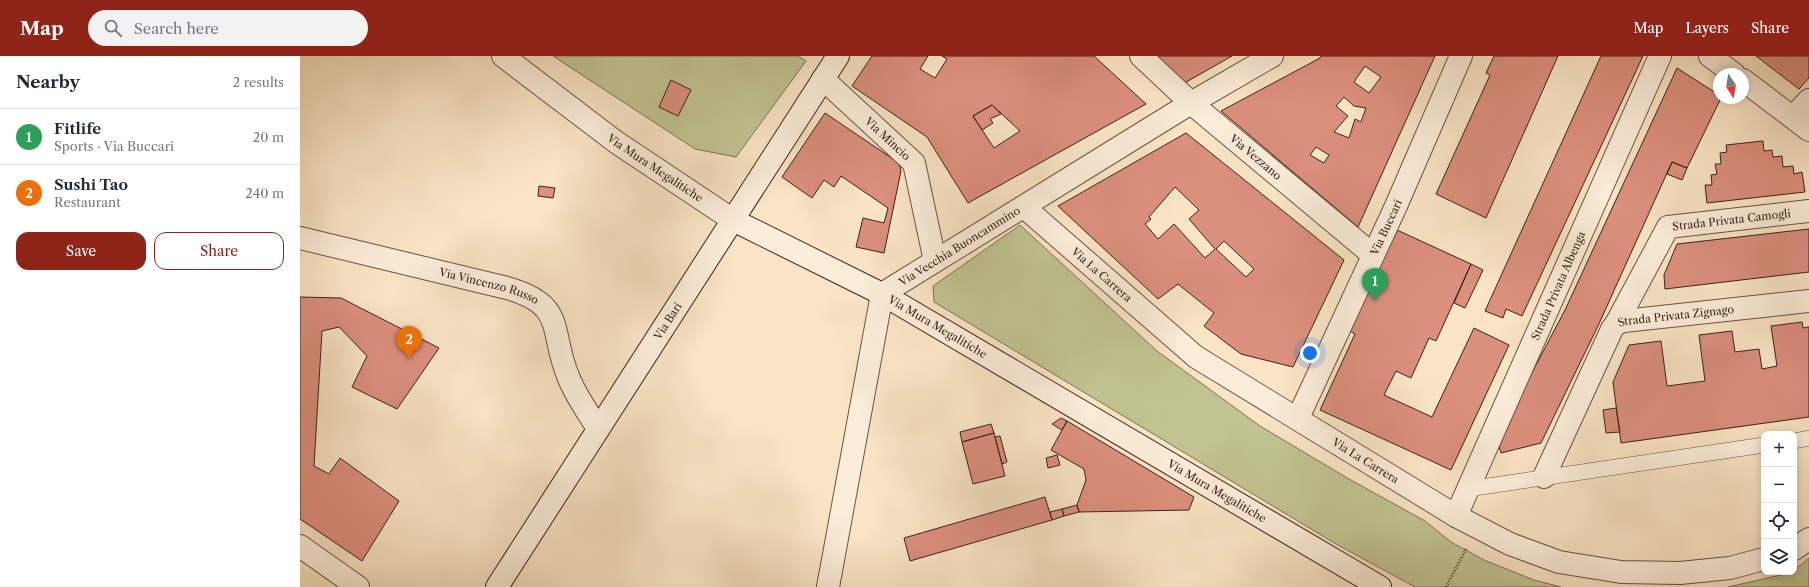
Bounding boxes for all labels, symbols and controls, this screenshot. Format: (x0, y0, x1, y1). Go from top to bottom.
search box (88, 10, 368, 46)
text: Map (20, 17, 64, 40)
icon: search (102, 17, 124, 39)
text: Search here (134, 19, 219, 38)
text: Map (1633, 19, 1663, 37)
text: Layers (1685, 19, 1729, 37)
text: Share (1751, 19, 1789, 37)
north arrow (1713, 68, 1749, 104)
text: Nearby (16, 72, 80, 92)
text: 2 results (233, 74, 284, 90)
street label: Via Mincio (861, 113, 914, 163)
text: Fitlife (54, 119, 101, 138)
text: 1 (26, 129, 32, 145)
text: 20 m (253, 129, 284, 145)
street label: Via Mura Megalitiche (604, 130, 706, 205)
street label: Via Vezzano (1226, 131, 1285, 183)
text: Sports · Via Buccari (54, 138, 174, 154)
text: Sushi Tao (54, 175, 128, 194)
text: 2 (25, 185, 33, 201)
text: 240 m (245, 185, 284, 201)
text: Restaurant (54, 194, 121, 210)
street label: Via Buccari (1367, 197, 1405, 258)
street label: Via Vecchia Buoncammino (895, 203, 1023, 289)
street label: Strada Privata Camogli (1672, 206, 1792, 233)
street label: Strada Privata Albenga (1528, 229, 1588, 342)
button: Save (16, 232, 146, 270)
button: Share (154, 232, 284, 270)
street label: Via La Carrera (1068, 244, 1135, 305)
street label: Via Vincenzo Russo (437, 265, 542, 307)
pin: 1 (1362, 268, 1388, 301)
street label: Via Mura Megalitiche (885, 292, 990, 361)
street label: Via Bari (650, 299, 685, 343)
street label: Strada Privata Zignago (1616, 302, 1735, 330)
pin: 2 (396, 326, 422, 359)
your location (1300, 343, 1320, 363)
map controls (1761, 431, 1797, 575)
button: + (1761, 431, 1797, 467)
street label: Via La Carrera (1329, 434, 1402, 487)
street label: Via Mura Megalitiche (1164, 456, 1269, 526)
button: − (1761, 467, 1797, 503)
button: locate (1761, 503, 1797, 539)
button: layers (1761, 539, 1797, 575)

